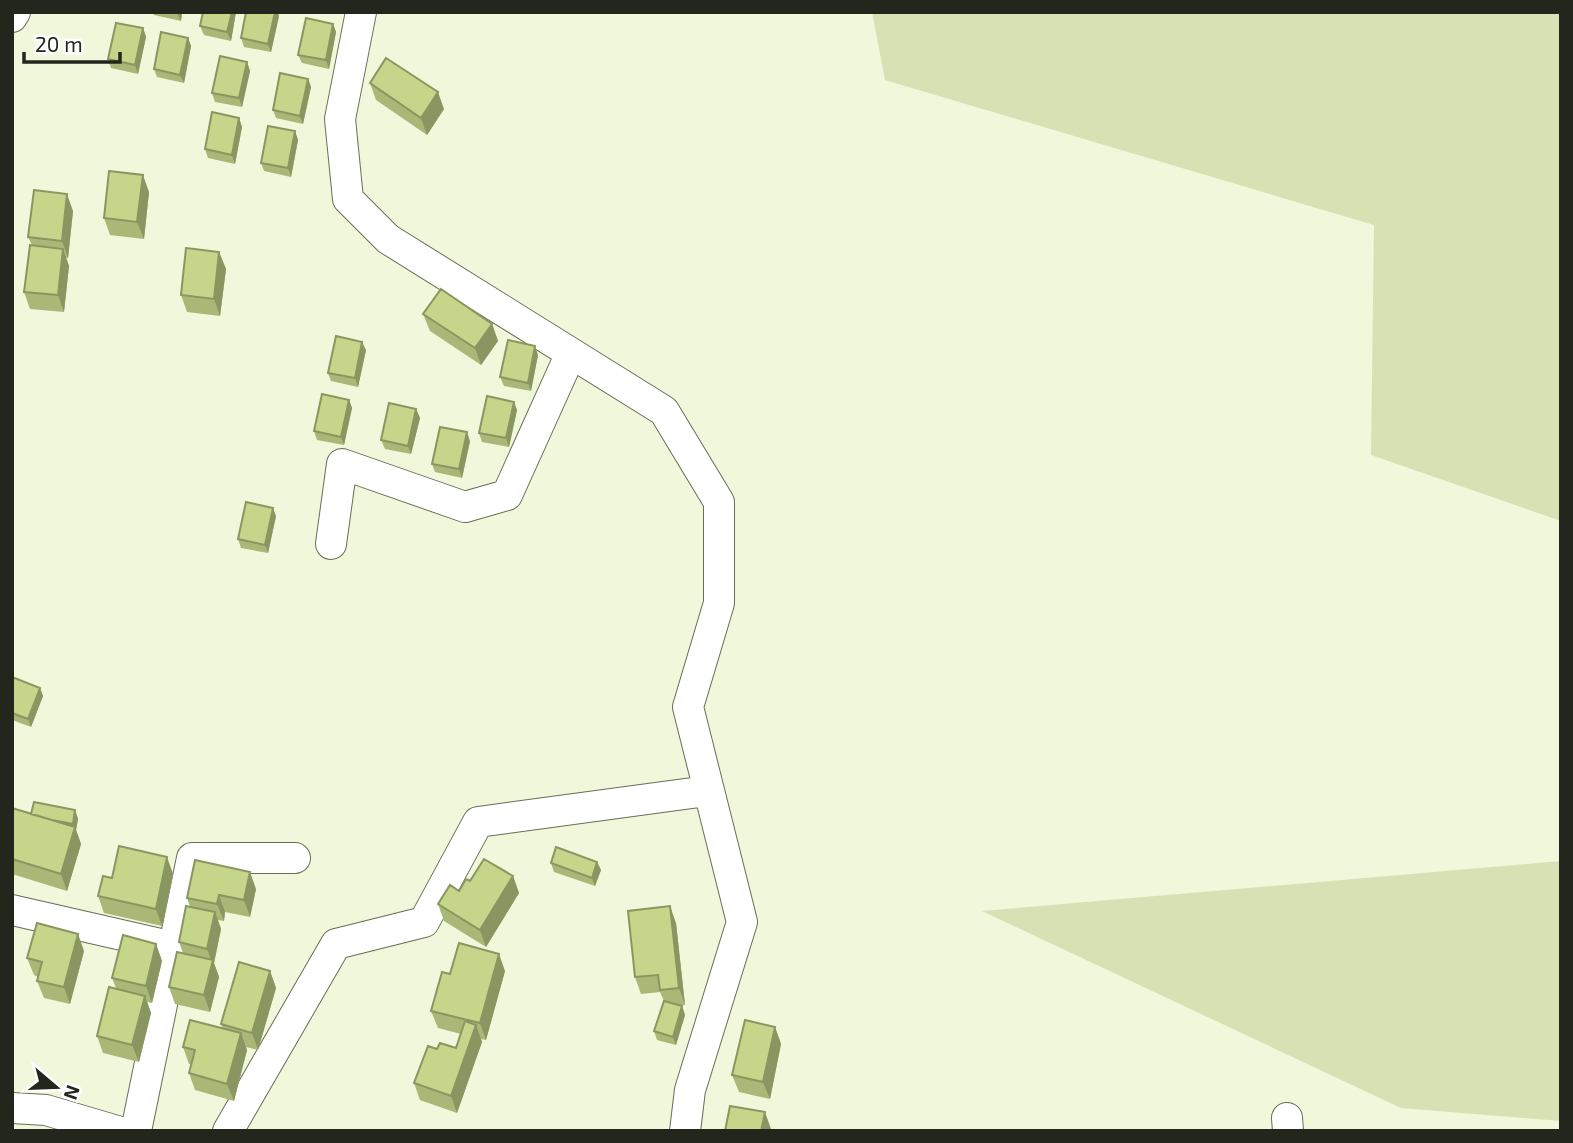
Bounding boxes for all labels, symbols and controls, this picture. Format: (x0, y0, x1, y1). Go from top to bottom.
scale bar (24, 21, 121, 65)
text: 20 m (35, 31, 83, 56)
north arrow (21, 1052, 91, 1122)
text: N (59, 1082, 86, 1103)

